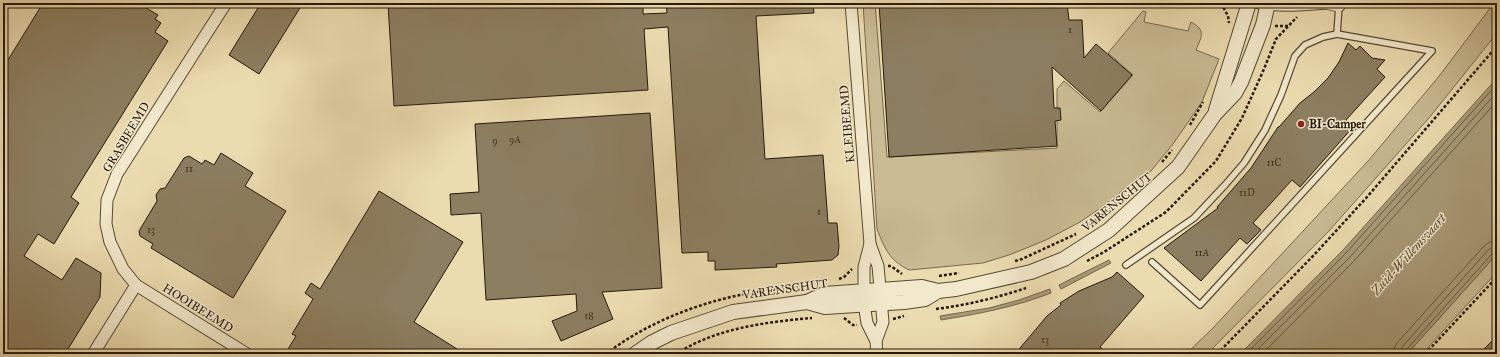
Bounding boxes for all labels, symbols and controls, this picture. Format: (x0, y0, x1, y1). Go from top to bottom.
house number: 1 (1068, 24, 1072, 36)
street label: KLEIBEEMD (837, 85, 857, 163)
street label: GRASBEEMD (100, 100, 152, 174)
place label: BI-Camper (1309, 117, 1366, 132)
marker: BI-Camper (1296, 119, 1306, 129)
house number: 9A (509, 134, 521, 146)
house number: 9 (492, 135, 498, 147)
house number: 11C (1267, 157, 1282, 169)
house number: 11 (185, 163, 193, 175)
street label: VARENSCHUT (1078, 170, 1155, 235)
house number: 11D (1239, 187, 1255, 199)
house number: 1 (817, 206, 821, 218)
water label: Zuid-Willemsvaart (1367, 210, 1450, 299)
house number: 13 (147, 224, 155, 236)
house number: 11A (1195, 247, 1210, 259)
street label: VARENSCHUT (740, 276, 829, 302)
street label: HOOIBEEMD (160, 281, 236, 335)
house number: 18 (584, 310, 594, 322)
house number: 13 (1041, 334, 1049, 346)

